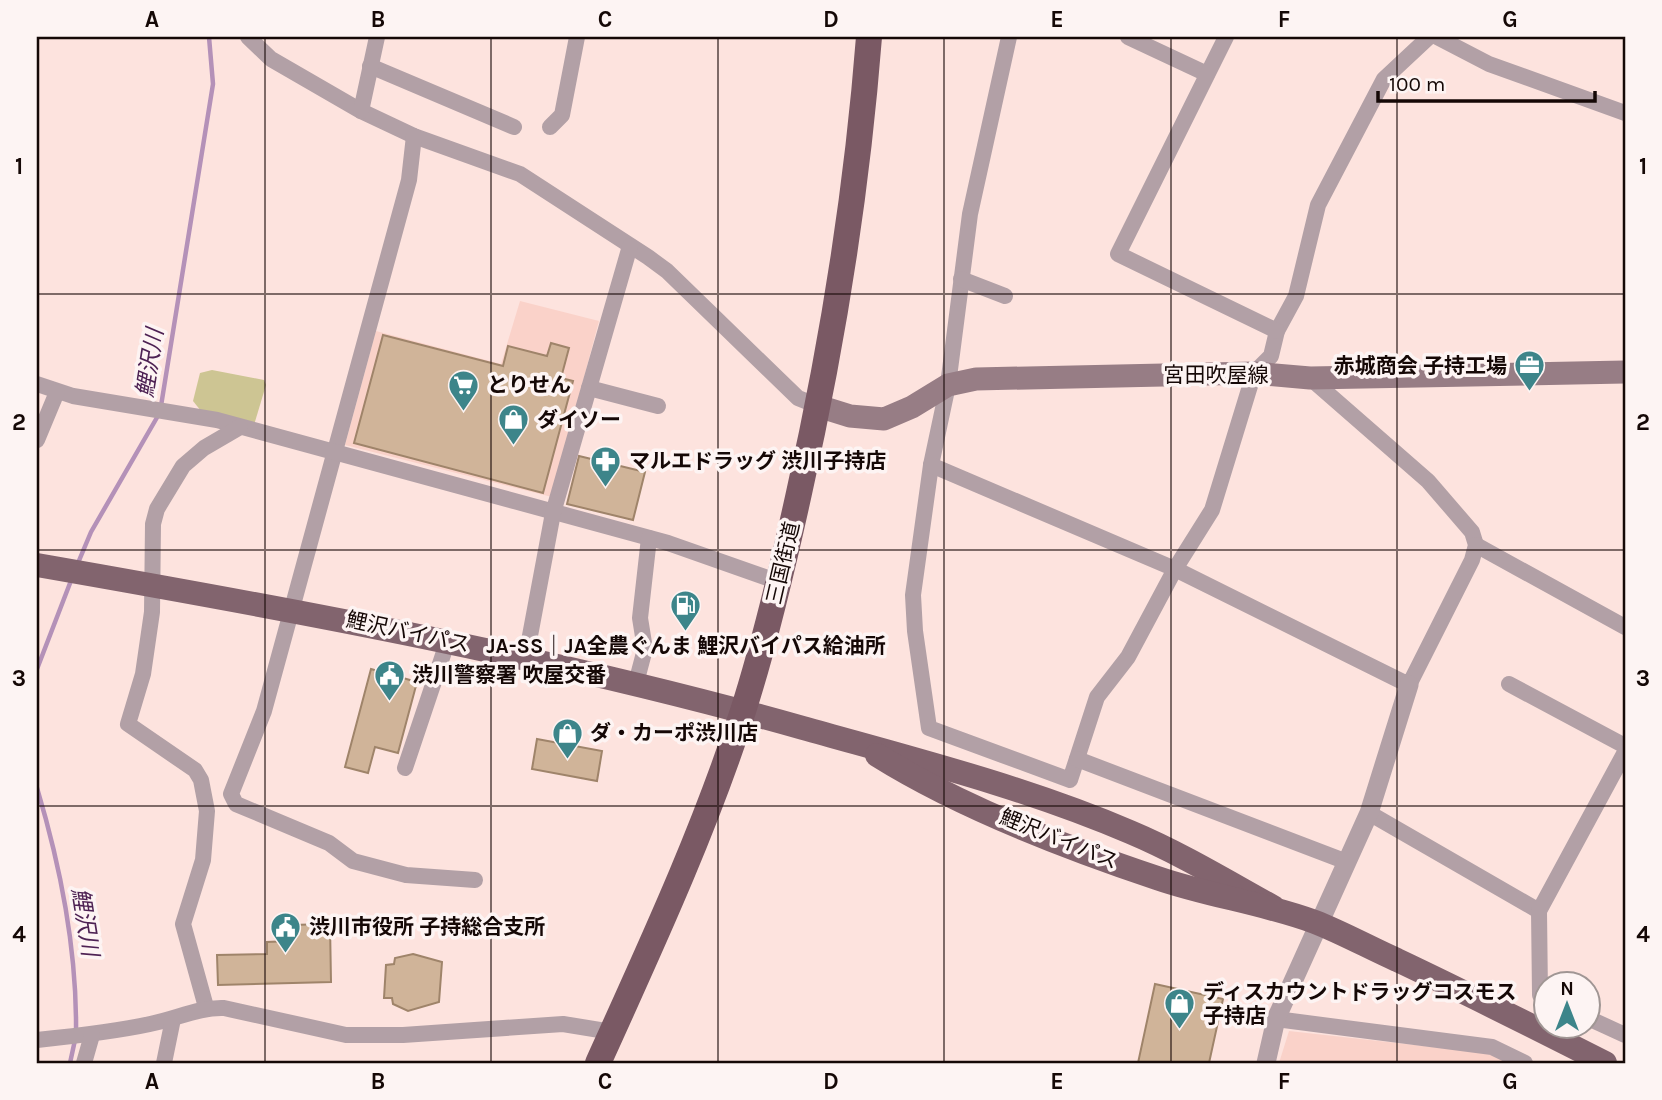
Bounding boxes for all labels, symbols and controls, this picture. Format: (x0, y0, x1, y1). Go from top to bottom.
text: A (145, 6, 159, 33)
text: B (371, 6, 385, 33)
text: C (598, 6, 612, 33)
text: D (823, 6, 839, 33)
text: E (1050, 6, 1064, 33)
text: F (1278, 6, 1290, 33)
text: G (1502, 6, 1518, 33)
scale bar (1378, 60, 1596, 104)
text: 100 m (1389, 72, 1446, 96)
text: 1 (15, 153, 23, 180)
text: 1 (1639, 153, 1647, 180)
water label: 鯉沢川 (131, 324, 169, 399)
office icon: 赤城商会 子持工場 (1513, 349, 1547, 393)
place label: 赤城商会 子持工場 (1334, 354, 1507, 378)
street label: 宮田吹屋線 (1164, 363, 1269, 387)
supermarket icon: とりせん (447, 368, 481, 412)
place label: とりせん (487, 373, 571, 397)
shop icon: ダイソー (497, 403, 531, 447)
place label: ダイソー (537, 408, 621, 432)
text: 2 (12, 409, 26, 436)
text: 2 (1636, 409, 1650, 436)
pharmacy icon: マルエドラッグ 渋川子持店 (589, 444, 623, 488)
place label: マルエドラッグ 渋川子持店 (629, 449, 886, 473)
street label: 三国街道 (762, 519, 804, 607)
fuel station icon: JA-SS｜JA全農ぐんま 鯉沢バイパス給油所 (669, 589, 703, 633)
street label: 鯉沢バイパス (344, 607, 472, 657)
place label: JA-SS｜JA全農ぐんま 鯉沢バイパス給油所 (486, 634, 886, 658)
public building icon: 渋川警察署 吹屋交番 (372, 658, 406, 702)
place label: 渋川警察署 吹屋交番 (412, 663, 606, 687)
text: 3 (12, 665, 26, 692)
text: 3 (1636, 665, 1650, 692)
shop icon: ダ・カーポ渋川店 (550, 716, 584, 760)
place label: ダ・カーポ渋川店 (590, 721, 758, 745)
street label: 鯉沢バイパス (996, 804, 1122, 874)
water label: 鯉沢川 (66, 886, 104, 961)
public building icon: 渋川市役所 子持総合支所 (269, 910, 303, 954)
place label: 渋川市役所 子持総合支所 (309, 915, 545, 939)
text: 4 (12, 921, 26, 948)
text: 4 (1636, 921, 1650, 948)
north arrow (1532, 970, 1602, 1040)
text: N (1560, 978, 1574, 1000)
place label: ディスカウントドラッグコスモス 子持店 (1203, 980, 1517, 1028)
shop icon: ディスカウントドラッグコスモス 子持店 (1163, 987, 1197, 1031)
text: A (145, 1068, 159, 1095)
text: B (371, 1068, 385, 1095)
text: C (598, 1068, 612, 1095)
text: D (823, 1068, 839, 1095)
text: E (1050, 1068, 1064, 1095)
text: F (1278, 1068, 1290, 1095)
text: G (1502, 1068, 1518, 1095)

